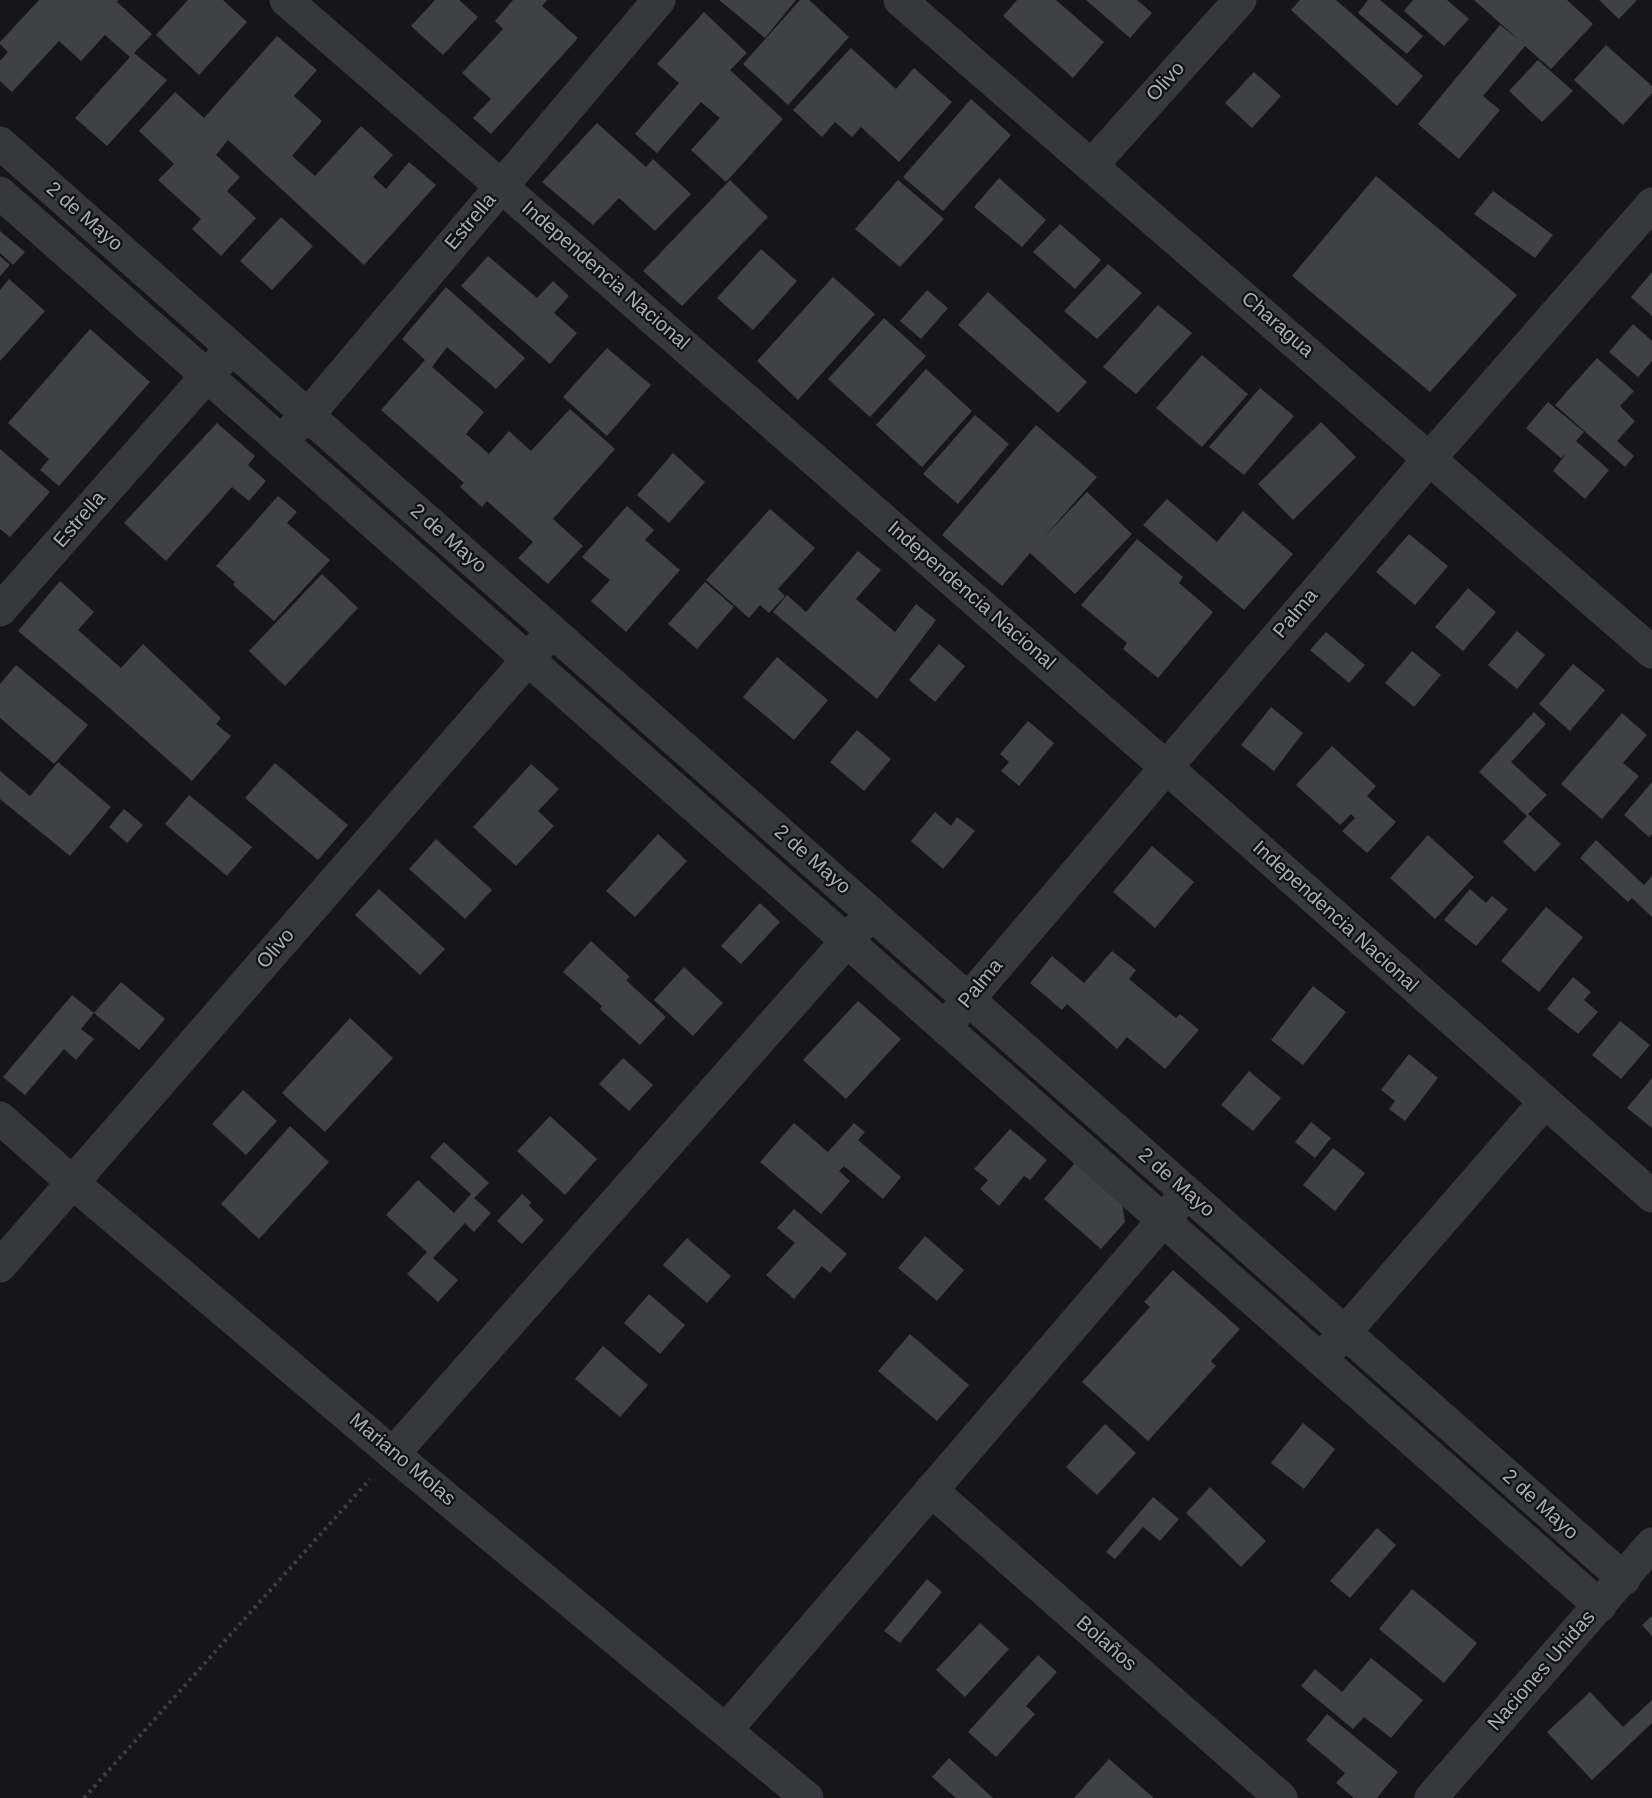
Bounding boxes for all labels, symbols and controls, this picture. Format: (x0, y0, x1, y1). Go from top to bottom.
street label: Olivo (1142, 57, 1190, 107)
street label: 2 de Mayo (41, 177, 127, 257)
street label: Estrella (440, 189, 502, 255)
street label: Independencia Nacional (516, 197, 694, 355)
street label: Charagua (1236, 287, 1318, 363)
street label: Estrella (49, 487, 111, 553)
street label: 2 de Mayo (405, 499, 491, 579)
street label: Independencia Nacional (882, 517, 1060, 675)
street label: Palma (1269, 585, 1323, 643)
street label: 2 de Mayo (769, 820, 855, 900)
street label: Independencia Nacional (1247, 836, 1423, 998)
street label: Olivo (252, 924, 300, 974)
street label: Palma (954, 955, 1008, 1013)
street label: 2 de Mayo (1133, 1143, 1219, 1223)
street label: Mariano Molas (344, 1409, 460, 1511)
street label: 2 de Mayo (1497, 1465, 1583, 1545)
street label: Naciones Unidas (1483, 1606, 1601, 1736)
street label: Bolaños (1071, 1611, 1141, 1677)

